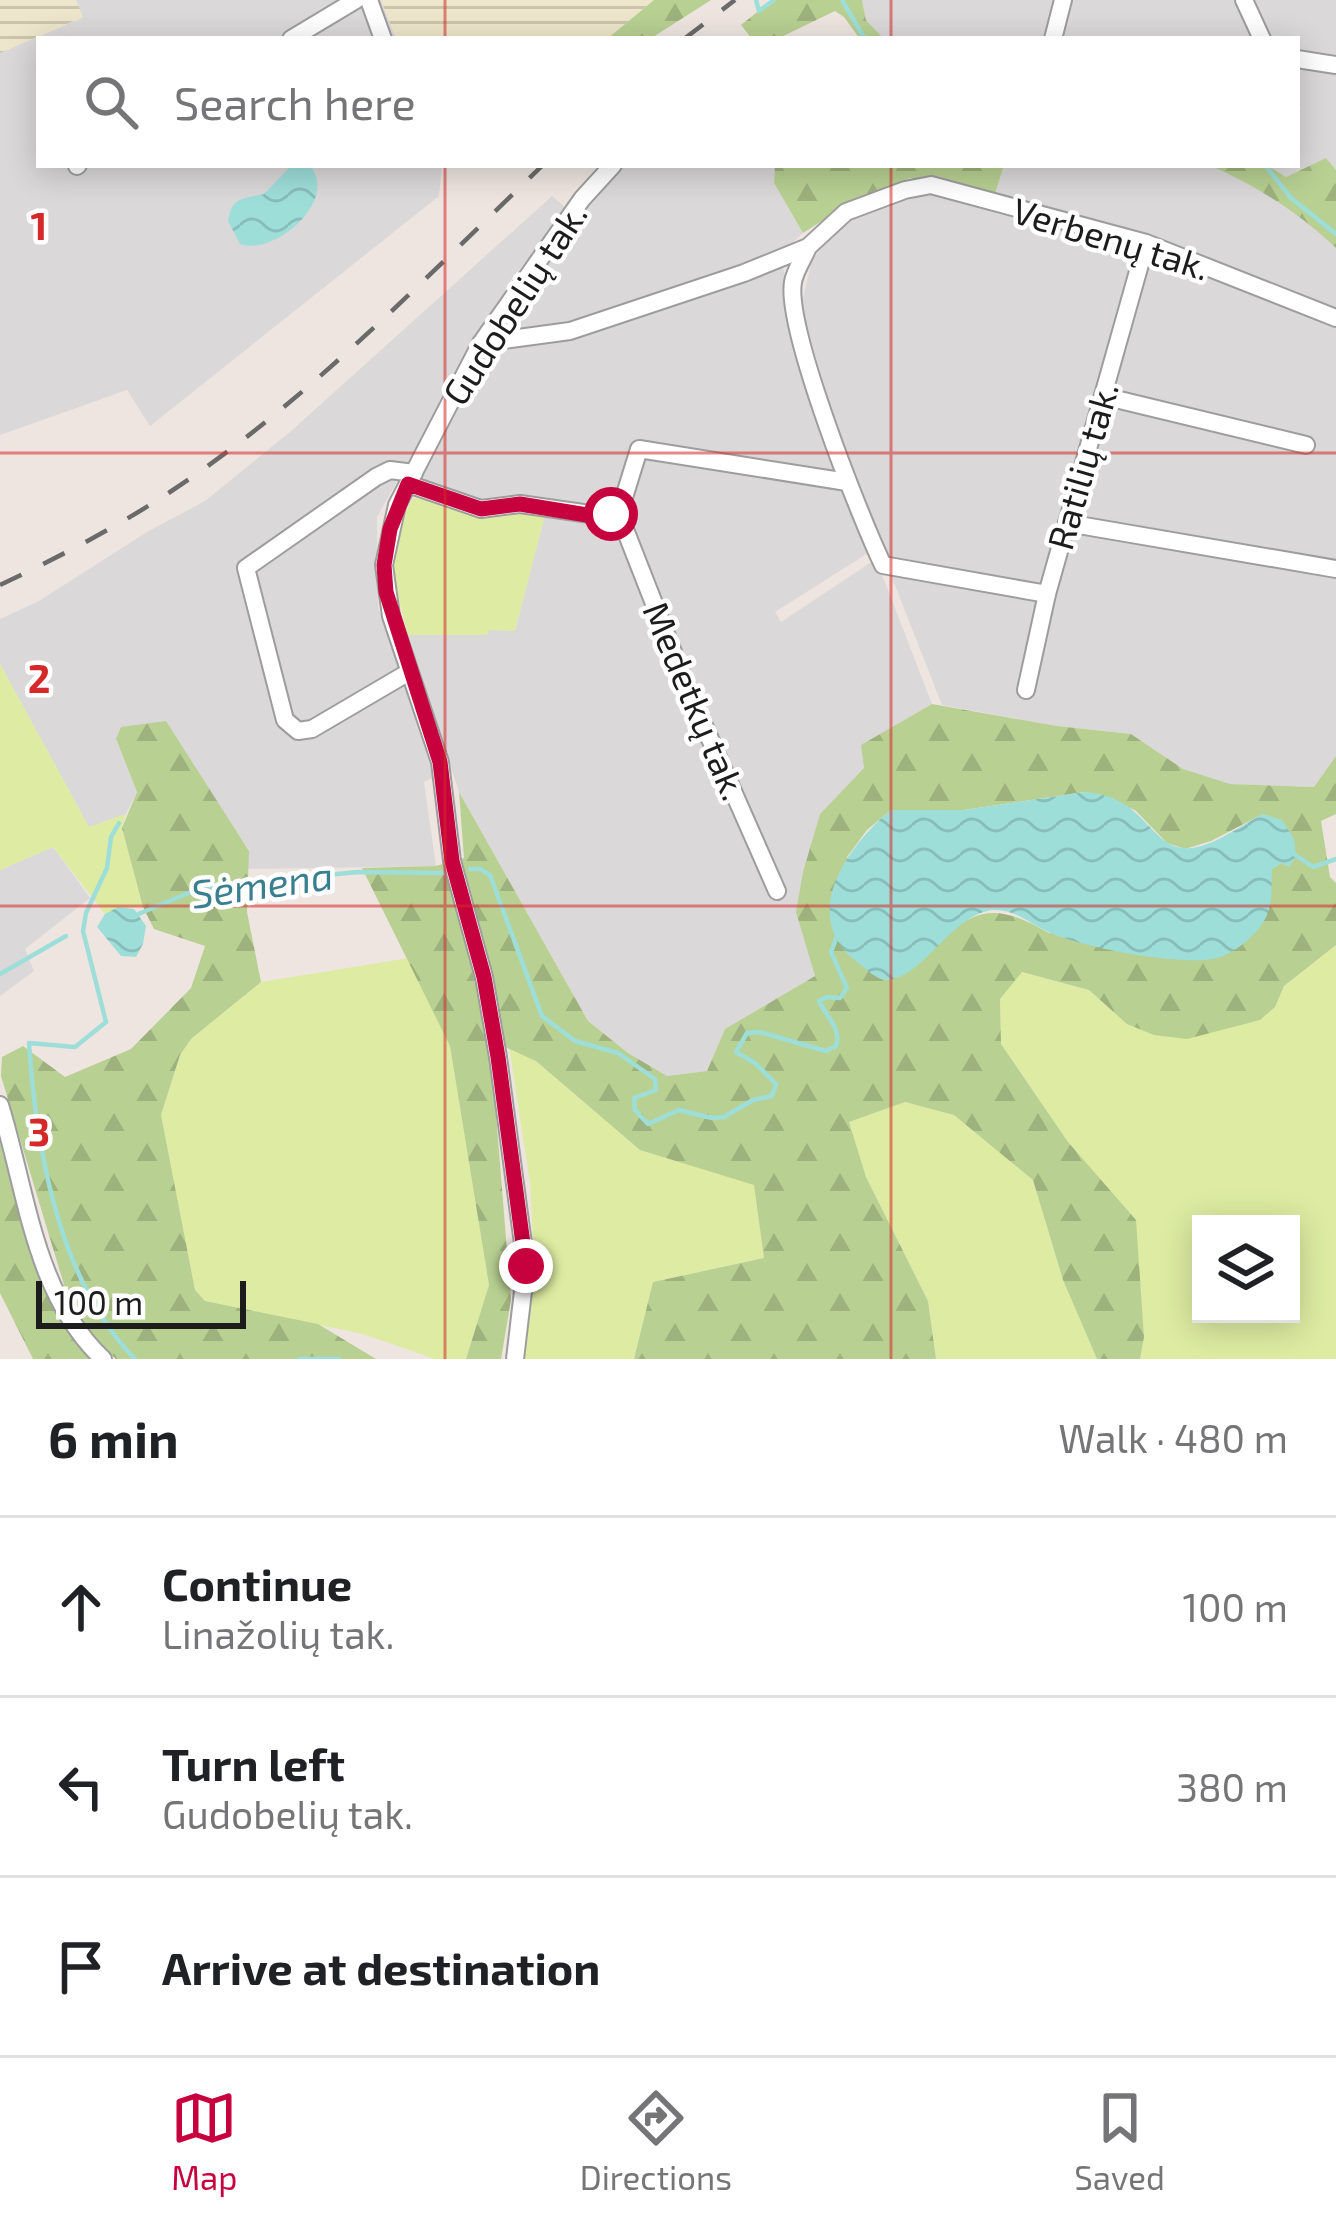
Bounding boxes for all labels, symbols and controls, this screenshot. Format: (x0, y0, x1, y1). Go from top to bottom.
search box (36, 36, 1300, 168)
icon: search (78, 69, 144, 135)
text: Search here (174, 75, 416, 129)
street label: Verbenų tak. (1008, 187, 1215, 288)
street label: Gudobelių tak. (433, 194, 595, 412)
text: 1 (31, 201, 47, 248)
street label: Ratilių tak. (1037, 377, 1126, 554)
route start (584, 487, 638, 541)
street label: Medetkų tak. (635, 595, 757, 806)
text: 2 (28, 654, 50, 701)
water label: Sėmena (188, 850, 336, 917)
text: 3 (28, 1107, 50, 1154)
map controls (1192, 1215, 1300, 1323)
button: layers (1192, 1215, 1300, 1323)
route end (499, 1239, 553, 1293)
scale bar (36, 1275, 246, 1328)
text: 100 m (54, 1282, 143, 1322)
text: 6 min (48, 1407, 179, 1468)
text: Walk · 480 m (1058, 1414, 1288, 1461)
text: Continue (162, 1556, 352, 1610)
icon: ahead (48, 1574, 114, 1640)
text: 100 m (1183, 1583, 1288, 1630)
text: Linažolių tak. (162, 1610, 394, 1657)
text: Turn left (162, 1736, 345, 1790)
icon: left (48, 1754, 114, 1820)
text: 380 m (1176, 1763, 1288, 1810)
text: Gudobelių tak. (162, 1790, 413, 1837)
icon: arrive (48, 1934, 114, 2000)
text: Arrive at destination (162, 1940, 600, 1994)
tab: Map (171, 2085, 237, 2197)
tab: Directions (580, 2085, 732, 2197)
tab: Saved (1074, 2085, 1165, 2197)

